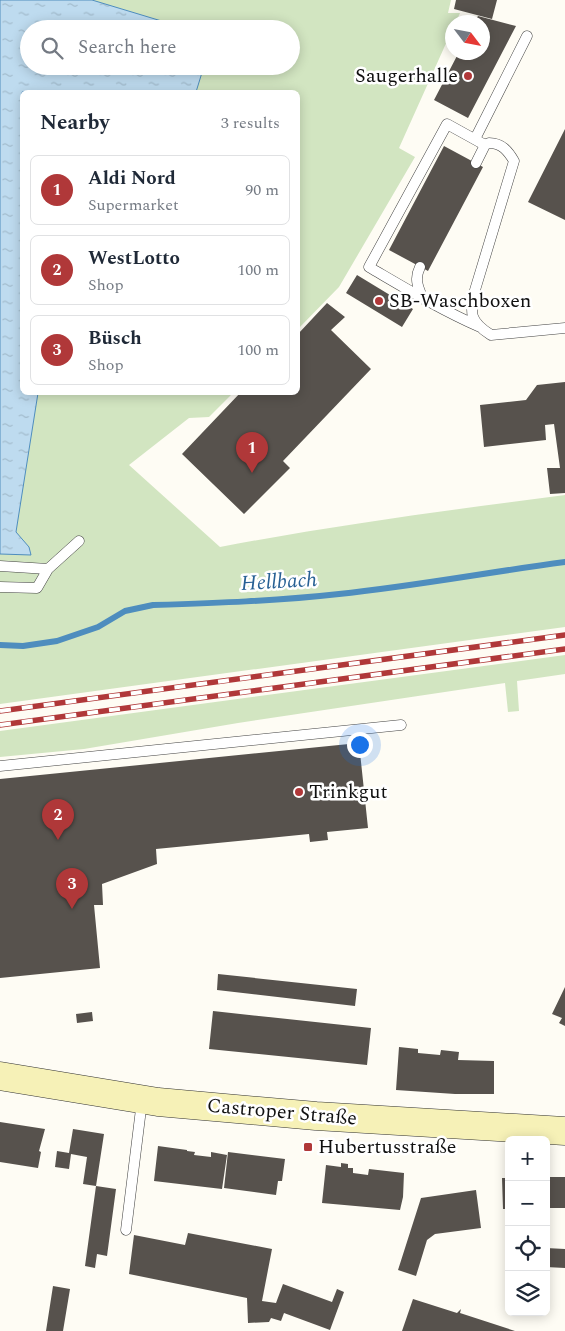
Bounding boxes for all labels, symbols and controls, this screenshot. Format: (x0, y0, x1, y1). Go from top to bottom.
north arrow (445, 15, 490, 60)
search box (20, 20, 300, 75)
text: Search here (78, 33, 177, 62)
icon: search (38, 34, 66, 62)
place label: Saugerhalle (355, 61, 458, 91)
marker: Saugerhalle (462, 70, 474, 82)
text: Nearby (40, 107, 110, 139)
text: 3 results (221, 111, 280, 135)
text: Aldi Nord (88, 164, 176, 193)
text: 1 (53, 178, 61, 202)
text: 90 m (245, 178, 279, 202)
text: Supermarket (88, 193, 179, 217)
text: WestLotto (88, 244, 180, 273)
text: 2 (53, 258, 61, 282)
text: 100 m (237, 258, 279, 282)
text: Shop (88, 273, 124, 297)
place label: SB-Waschboxen (389, 286, 531, 316)
marker: SB-Waschboxen (373, 295, 385, 307)
text: Büsch (88, 324, 142, 353)
text: 3 (53, 338, 61, 362)
text: 100 m (237, 338, 279, 362)
text: Shop (88, 353, 124, 377)
pin: 1 (236, 432, 268, 473)
water label: Hellbach (240, 564, 318, 600)
your location (347, 732, 373, 758)
place label: Trinkgut (309, 777, 388, 807)
marker: Trinkgut (293, 786, 305, 798)
pin: 2 (42, 799, 74, 840)
pin: 3 (56, 868, 88, 909)
street label: Castroper Straße (206, 1090, 358, 1134)
place label: Hubertusstraße (318, 1132, 456, 1162)
map controls (505, 1136, 550, 1316)
button: + (505, 1136, 550, 1181)
marker: Hubertusstraße (302, 1141, 314, 1153)
button: − (505, 1181, 550, 1226)
button: locate (505, 1226, 550, 1271)
button: layers (505, 1271, 550, 1316)

